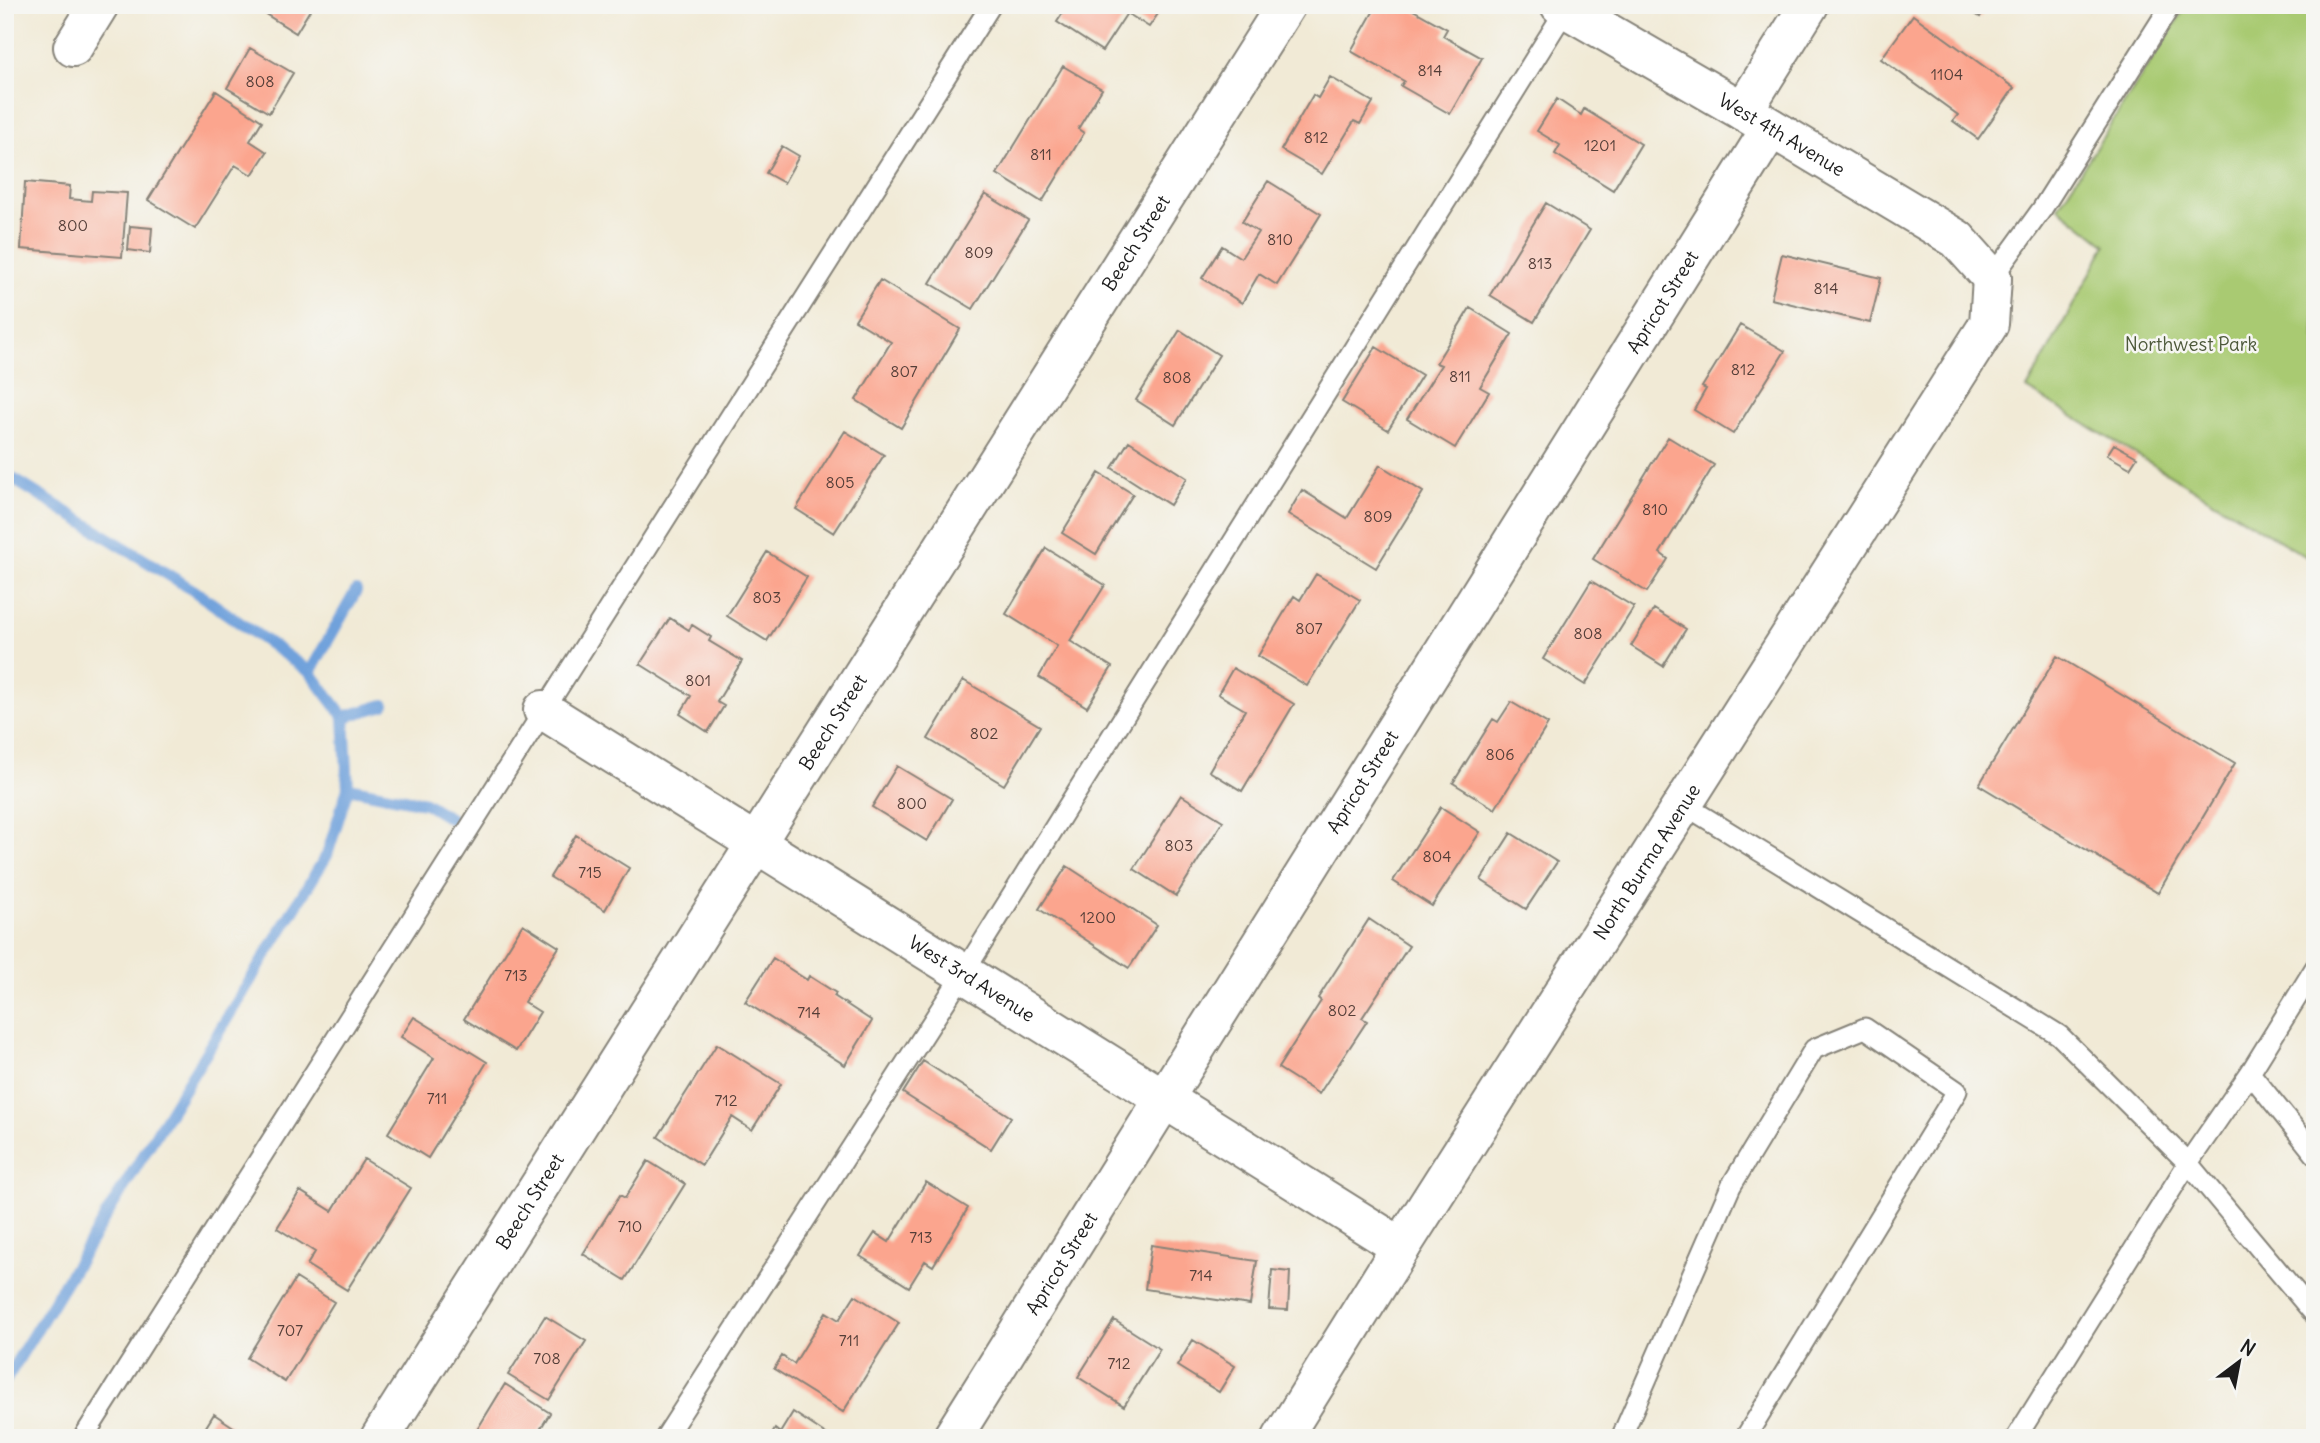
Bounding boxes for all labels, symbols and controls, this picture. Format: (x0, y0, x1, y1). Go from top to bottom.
house number: 814 (1418, 60, 1442, 80)
house number: 1104 (1931, 64, 1963, 84)
house number: 808 (246, 71, 274, 91)
street label: West 4th Avenue (1714, 88, 1850, 181)
house number: 812 (1304, 127, 1328, 147)
house number: 1201 (1584, 135, 1616, 155)
house number: 811 (1030, 144, 1052, 164)
street label: Beech Street (1096, 190, 1175, 295)
house number: 800 (58, 215, 88, 235)
house number: 810 (1267, 229, 1293, 249)
house number: 809 (965, 242, 993, 262)
street label: Apricot Street (1621, 246, 1703, 358)
house number: 813 (1528, 253, 1552, 273)
house number: 814 (1814, 278, 1838, 298)
park label: Northwest Park (2125, 332, 2258, 356)
house number: 812 (1731, 359, 1755, 379)
house number: 807 (890, 361, 918, 381)
house number: 811 (1449, 366, 1471, 386)
house number: 808 (1163, 367, 1191, 387)
house number: 805 (826, 472, 854, 492)
house number: 810 (1642, 499, 1668, 519)
house number: 809 (1364, 506, 1392, 526)
house number: 803 (753, 587, 781, 607)
house number: 807 (1295, 618, 1323, 638)
house number: 808 (1574, 623, 1602, 643)
house number: 801 (685, 670, 711, 690)
street label: Beech Street (793, 670, 872, 775)
house number: 802 (970, 723, 998, 743)
street label: Apricot Street (1321, 726, 1403, 838)
house number: 806 (1486, 744, 1514, 764)
street label: North Burma Avenue (1588, 779, 1705, 944)
house number: 800 (897, 793, 927, 813)
house number: 803 (1165, 835, 1193, 855)
house number: 804 (1423, 846, 1452, 866)
house number: 715 (578, 862, 602, 882)
house number: 1200 (1080, 907, 1116, 927)
street label: West 3rd Avenue (904, 930, 1039, 1027)
house number: 713 (504, 965, 528, 985)
house number: 802 (1328, 1000, 1356, 1020)
house number: 714 (797, 1002, 821, 1022)
house number: 711 (427, 1088, 447, 1108)
house number: 712 (715, 1090, 738, 1110)
street label: Beech Street (490, 1149, 569, 1254)
street label: Apricot Street (1020, 1207, 1102, 1319)
house number: 710 (618, 1216, 642, 1236)
house number: 713 (909, 1227, 933, 1247)
house number: 714 (1189, 1265, 1213, 1285)
house number: 707 (277, 1320, 303, 1340)
north arrow (2204, 1328, 2274, 1398)
house number: 711 (839, 1330, 859, 1350)
text: N (2236, 1334, 2260, 1361)
house number: 708 (533, 1348, 561, 1368)
house number: 712 (1108, 1353, 1131, 1373)

